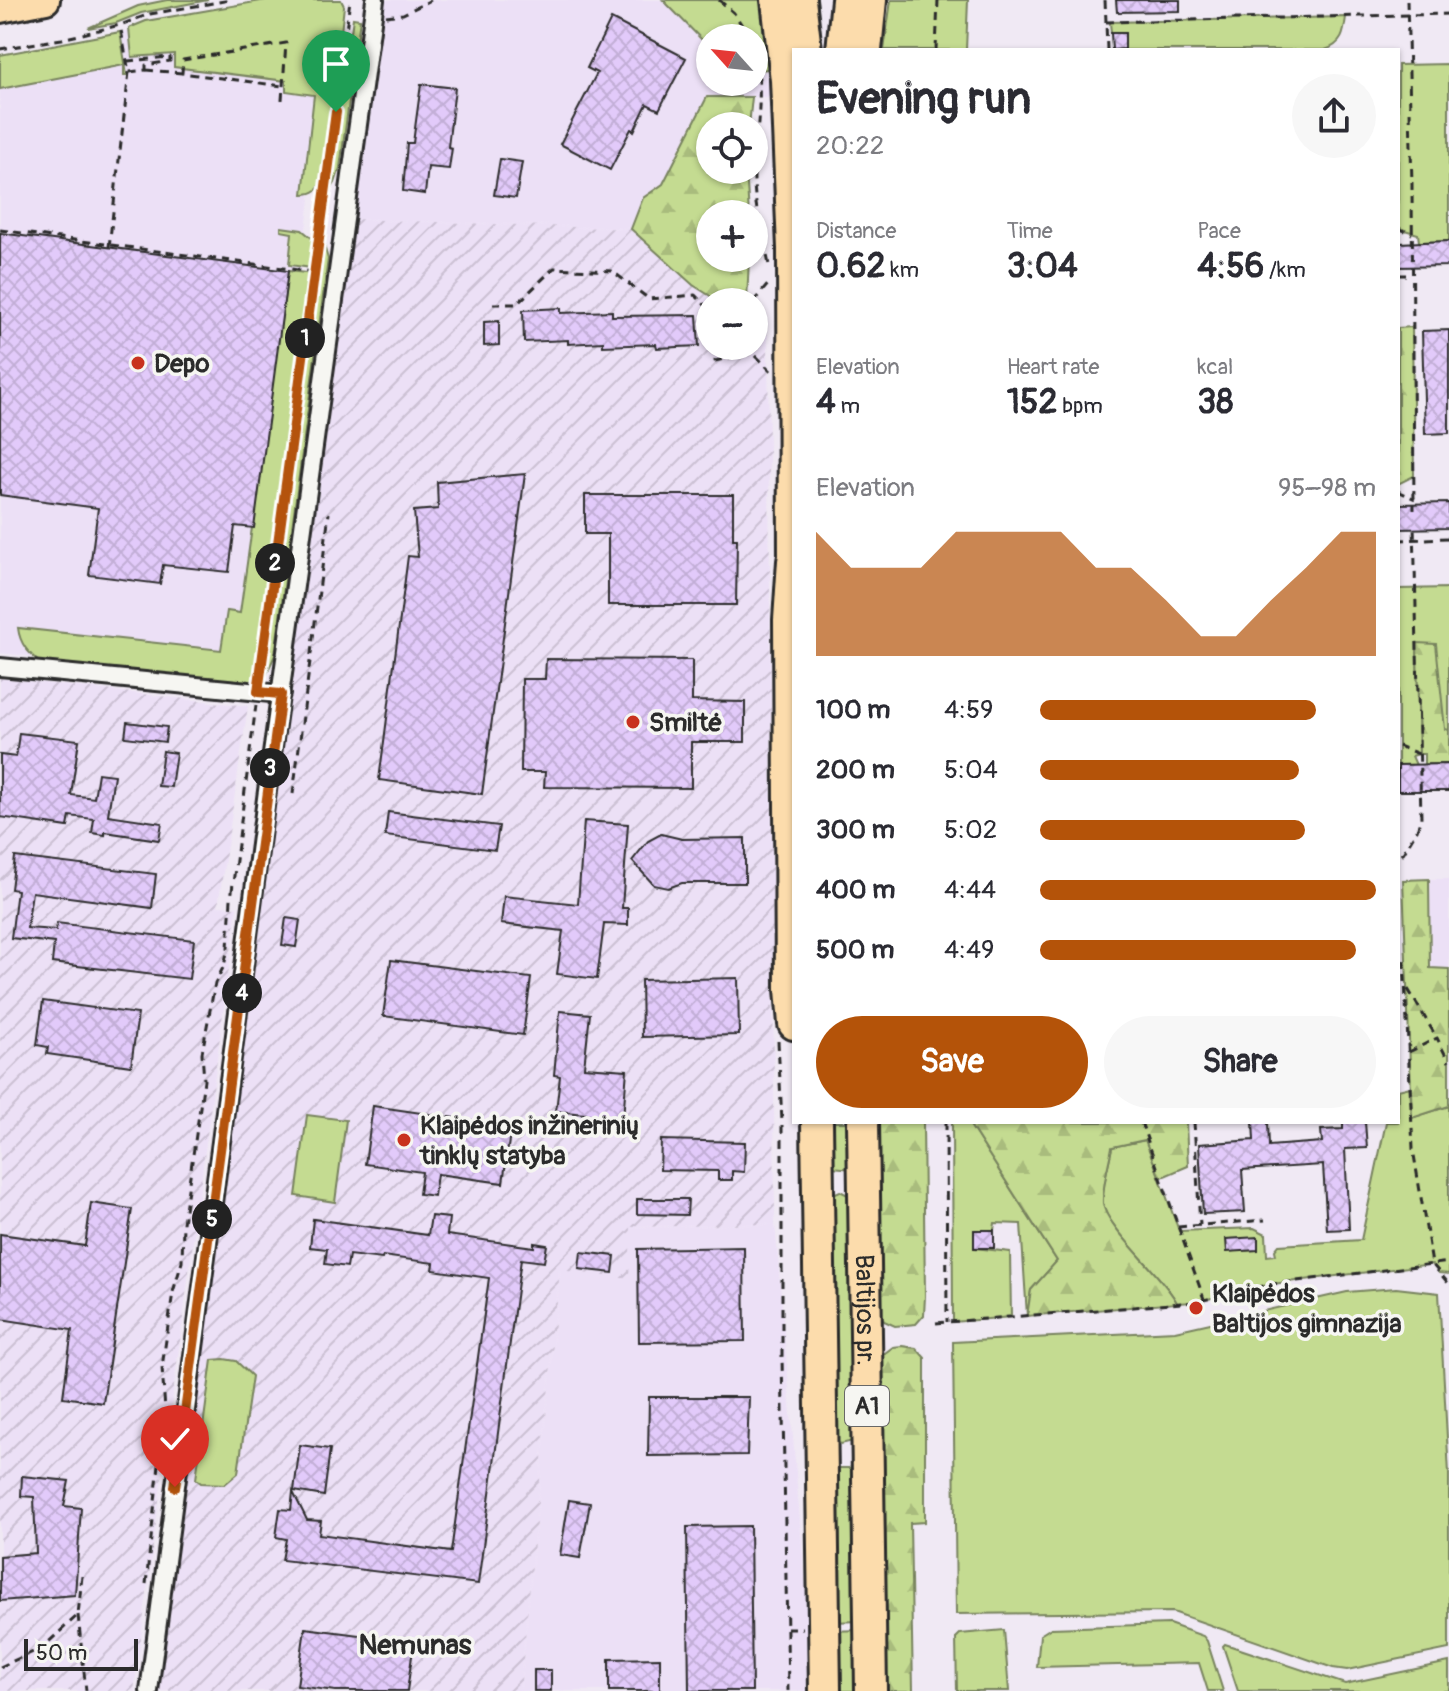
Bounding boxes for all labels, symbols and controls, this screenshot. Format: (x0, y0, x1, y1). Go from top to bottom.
north arrow (696, 24, 768, 96)
map controls (696, 24, 768, 360)
pin (302, 30, 370, 112)
icon: arrive (314, 42, 358, 86)
text: Evening run (816, 72, 1031, 127)
button: share (1292, 74, 1376, 158)
button: locate (696, 112, 768, 184)
text: 20:22 (816, 130, 884, 162)
button: + (696, 200, 768, 272)
text: Distance (816, 217, 896, 245)
text: Time (1007, 217, 1053, 245)
text: Pace (1197, 217, 1241, 245)
text: 0.62 (816, 245, 885, 288)
text: 3:04 (1007, 245, 1078, 288)
text: 4:56 (1197, 245, 1264, 288)
text: km (885, 256, 919, 284)
text: /km (1264, 256, 1306, 284)
button: − (696, 288, 768, 360)
pin: 1 (285, 318, 325, 358)
text: 1 (301, 324, 309, 352)
place label: Depo (154, 348, 209, 380)
text: Elevation (816, 353, 900, 381)
text: Heart rate (1007, 353, 1099, 381)
text: kcal (1197, 353, 1233, 381)
marker: Depo (129, 354, 147, 372)
text: 4 (816, 381, 836, 424)
text: 152 (1007, 381, 1057, 424)
text: 38 (1197, 381, 1233, 424)
text: m (836, 392, 860, 420)
text: bpm (1057, 392, 1103, 420)
text: Elevation (816, 472, 915, 504)
text: 95–98 m (1278, 472, 1376, 504)
pin: 2 (255, 543, 295, 583)
text: 2 (269, 549, 281, 577)
text: 100 m (816, 694, 890, 726)
text: 4:59 (944, 694, 994, 726)
place label: Smiltė (649, 707, 723, 739)
marker: Smiltė (624, 713, 642, 731)
pin: 3 (250, 748, 290, 788)
text: 3 (264, 754, 276, 782)
text: 200 m (816, 754, 895, 786)
text: 5:04 (944, 754, 998, 786)
text: 300 m (816, 814, 895, 846)
text: 5:02 (944, 814, 997, 846)
text: 400 m (816, 874, 895, 906)
text: 4:44 (944, 874, 996, 906)
text: 500 m (816, 934, 894, 966)
text: 4:49 (944, 934, 995, 966)
pin: 4 (222, 973, 262, 1013)
text: 4 (236, 979, 248, 1007)
button: Save (816, 1016, 1088, 1108)
button: Share (1104, 1016, 1376, 1108)
place label: Klaipėdos inžinerinių tinklų statyba (418, 1110, 639, 1172)
marker: Klaipėdos inžinerinių tinklų statyba (395, 1131, 413, 1149)
pin: 5 (192, 1199, 232, 1239)
text: 5 (206, 1205, 218, 1233)
street label: Baltijos pr. (848, 1254, 881, 1366)
place label: Klaipėdos Baltijos gimnazija (1212, 1278, 1402, 1340)
marker: Klaipėdos Baltijos gimnazija (1187, 1299, 1205, 1317)
road number: A1 (845, 1386, 889, 1426)
pin (141, 1405, 209, 1487)
icon: check (153, 1417, 197, 1461)
district label: Nemunas (359, 1628, 472, 1663)
scale bar (24, 1635, 138, 1671)
text: 50 m (36, 1639, 87, 1667)

